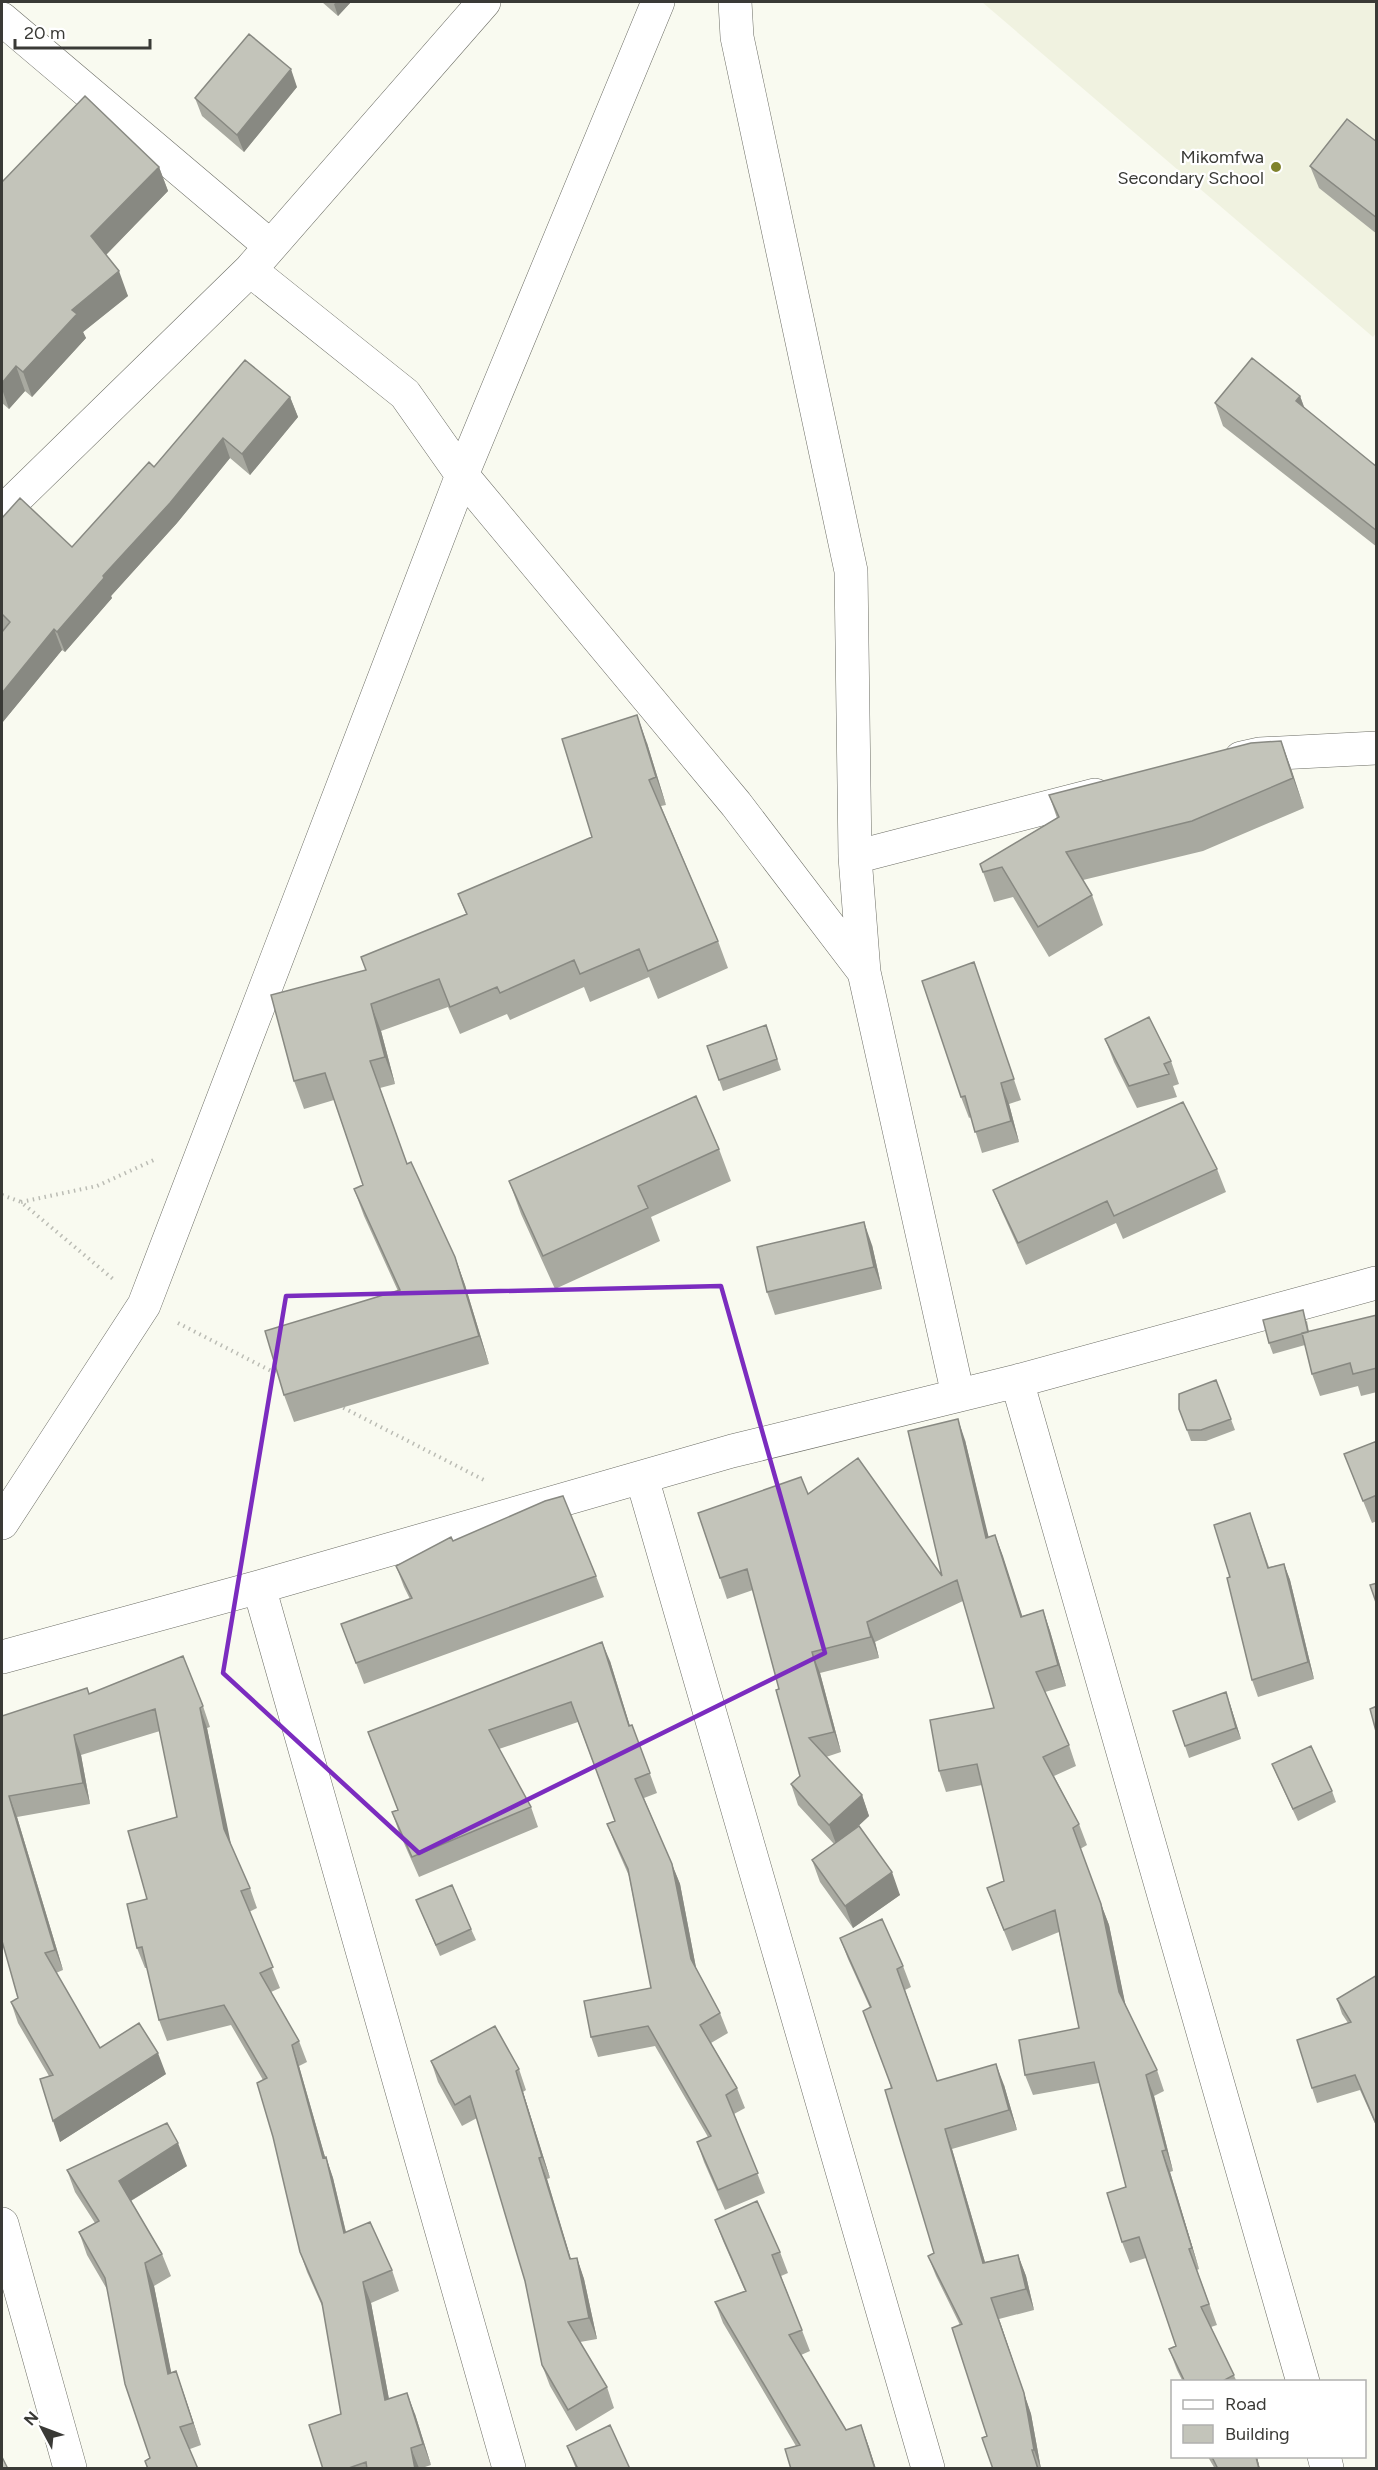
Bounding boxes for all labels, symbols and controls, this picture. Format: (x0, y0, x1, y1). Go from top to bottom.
scale bar (15, 12, 150, 50)
text: 20 m (24, 22, 65, 44)
place label: Mikomfwa Secondary School (1117, 146, 1264, 189)
marker: Mikomfwa Secondary School (1269, 160, 1283, 174)
legend (1171, 2380, 1366, 2458)
text: Road (1225, 2393, 1266, 2415)
north arrow (12, 2398, 72, 2458)
text: N (20, 2408, 42, 2429)
text: Building (1225, 2423, 1290, 2445)

